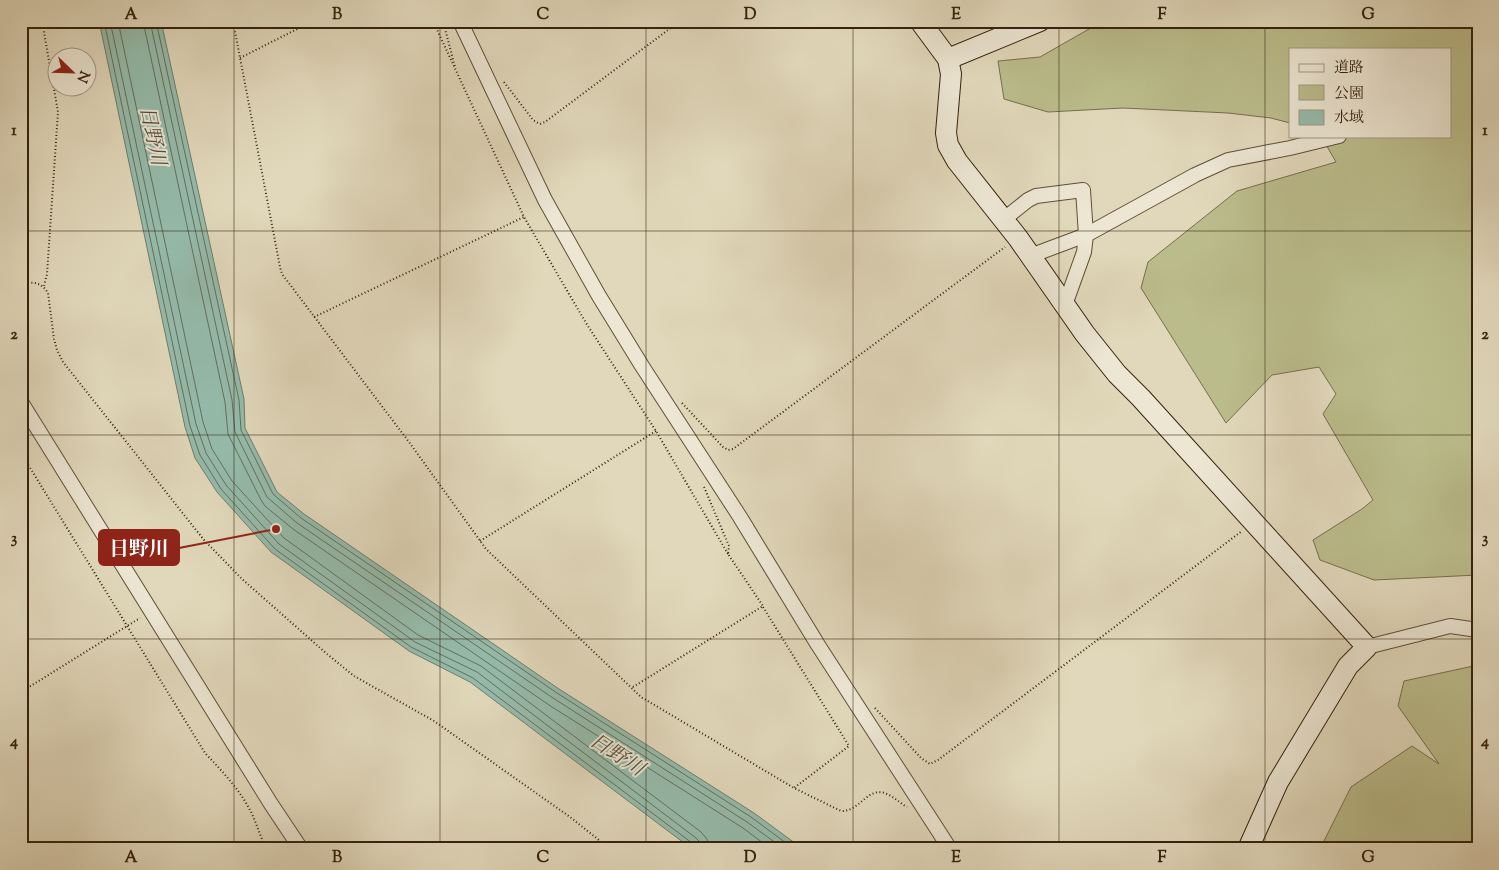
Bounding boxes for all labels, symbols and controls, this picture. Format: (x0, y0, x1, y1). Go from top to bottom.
text: A (125, 4, 138, 27)
text: B (332, 4, 342, 27)
text: C (537, 4, 550, 27)
text: D (744, 4, 757, 27)
text: E (951, 4, 961, 27)
text: F (1158, 4, 1167, 27)
text: G (1361, 4, 1375, 27)
north arrow (48, 48, 98, 98)
legend (1289, 48, 1452, 138)
text: 道路 (1334, 58, 1364, 79)
text: N (71, 67, 94, 85)
text: 公園 (1334, 84, 1364, 105)
water label: 日野川 (131, 104, 172, 170)
text: 水域 (1334, 108, 1364, 129)
text: 1 (11, 120, 17, 143)
text: 1 (1482, 120, 1488, 143)
text: 2 (10, 324, 18, 347)
text: 2 (1481, 324, 1489, 347)
text: 3 (11, 528, 18, 551)
text: 3 (1482, 528, 1489, 551)
callout: 日野川 (99, 530, 179, 565)
text: 日野川 (109, 536, 169, 565)
water label: 日野川 (583, 728, 651, 786)
text: 4 (9, 731, 18, 754)
text: 4 (1480, 731, 1489, 754)
text: A (125, 847, 138, 870)
text: B (332, 847, 342, 870)
text: C (537, 847, 550, 870)
text: D (744, 847, 757, 870)
text: E (951, 847, 961, 870)
text: F (1158, 847, 1167, 870)
text: G (1361, 847, 1375, 870)

